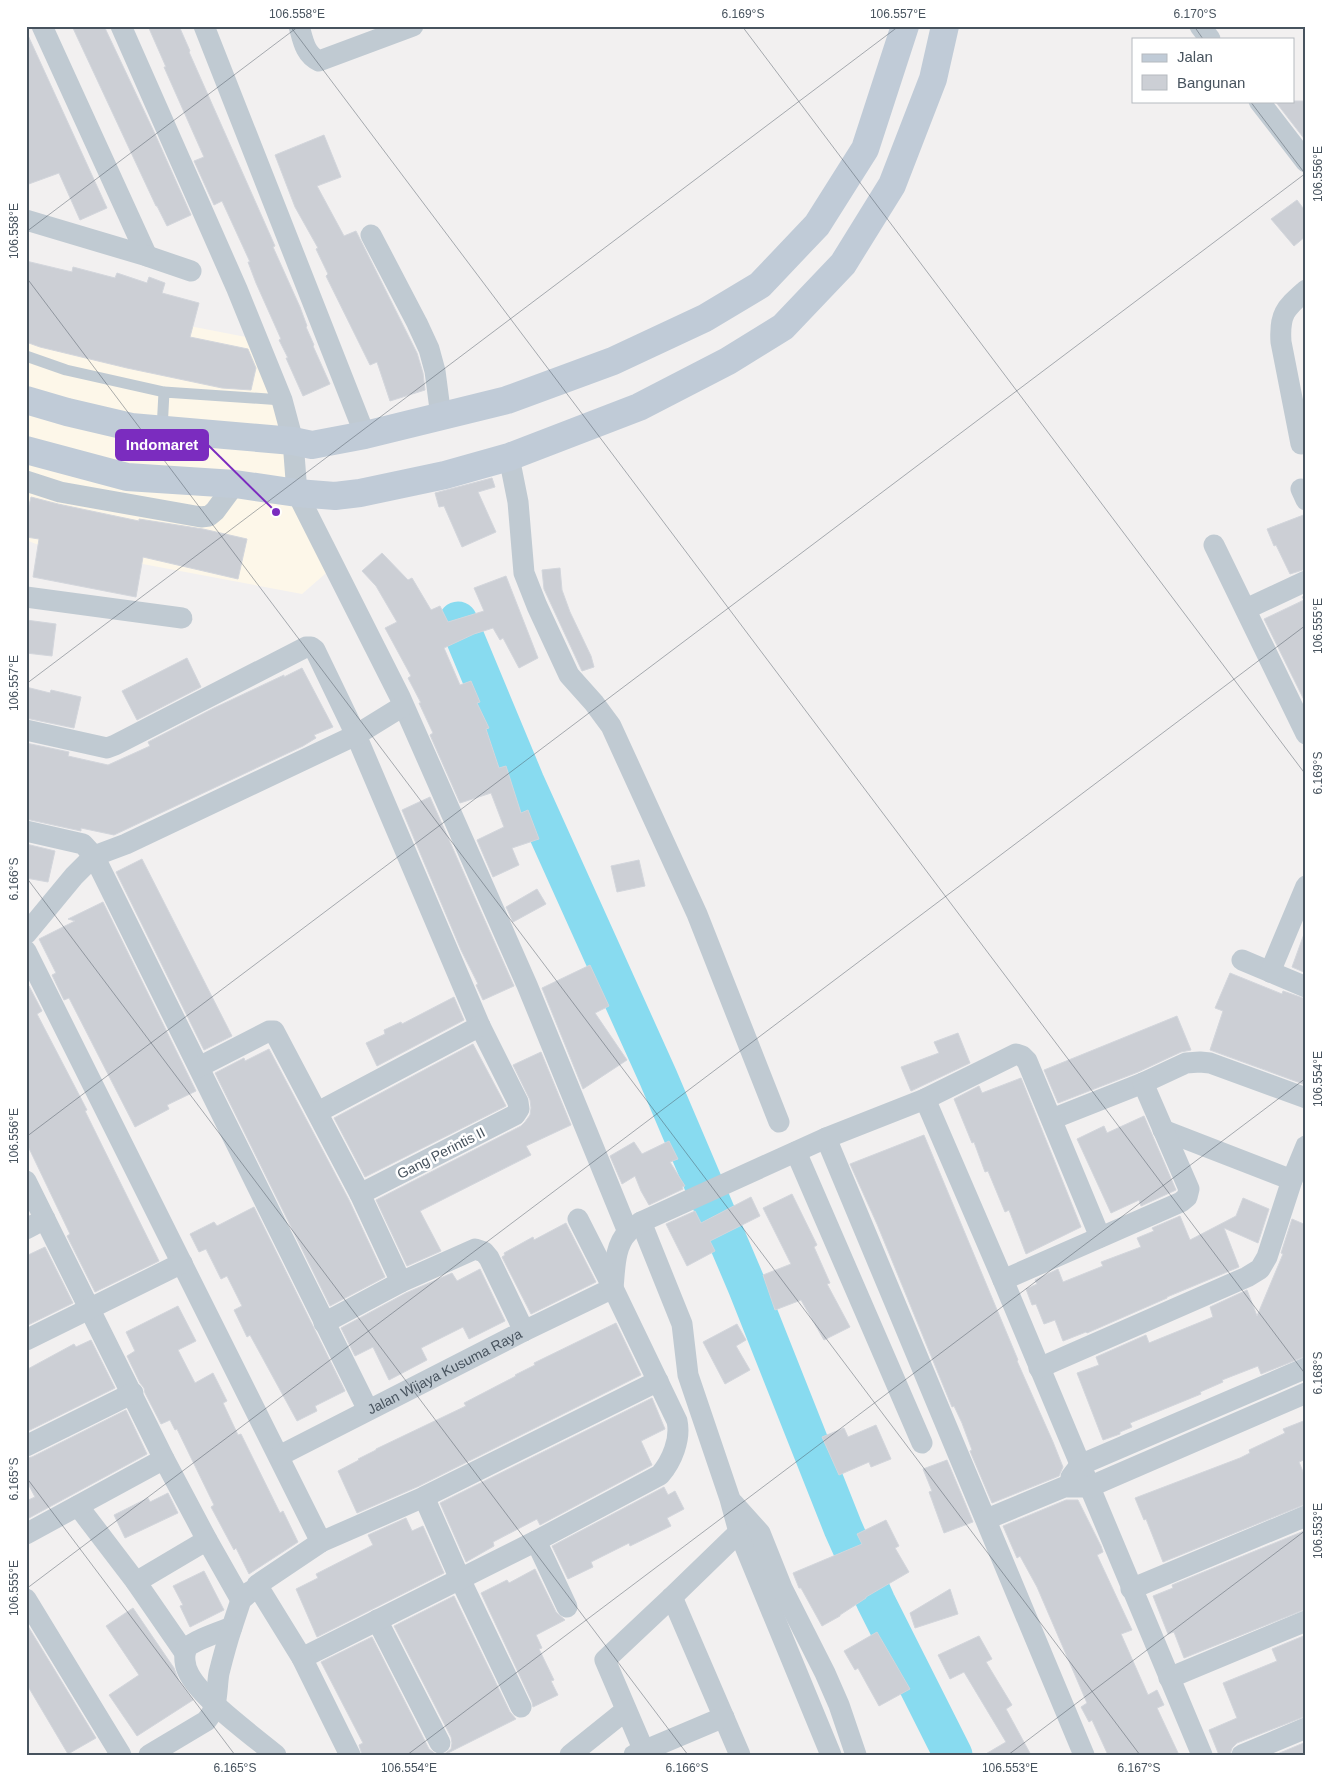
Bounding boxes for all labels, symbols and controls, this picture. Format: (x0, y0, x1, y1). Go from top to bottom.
text: 106.558°E (269, 7, 325, 21)
text: 6.169°S (722, 7, 764, 21)
text: 106.557°E (870, 7, 926, 21)
text: 6.170°S (1174, 7, 1216, 21)
legend (1132, 38, 1294, 102)
text: Jalan (1177, 48, 1213, 65)
text: Bangunan (1177, 74, 1245, 91)
text: 106.556°E (1311, 146, 1325, 202)
text: 106.558°E (7, 203, 21, 259)
callout: Indomaret (116, 430, 208, 460)
text: Indomaret (126, 436, 198, 453)
text: 106.555°E (1311, 598, 1325, 654)
text: 106.557°E (7, 655, 21, 711)
text: 6.169°S (1311, 752, 1325, 794)
text: 6.166°S (7, 858, 21, 900)
text: 106.554°E (1311, 1051, 1325, 1107)
text: 106.556°E (7, 1108, 21, 1164)
street label: Gang Perintis II (394, 1124, 488, 1182)
street label: Jalan Wijaya Kusuma Raya (365, 1325, 525, 1418)
text: 6.168°S (1311, 1352, 1325, 1394)
text: 6.165°S (7, 1458, 21, 1500)
text: 106.553°E (1311, 1503, 1325, 1559)
text: 106.555°E (7, 1560, 21, 1616)
text: 6.165°S (214, 1761, 256, 1775)
text: 106.554°E (381, 1761, 437, 1775)
text: 6.166°S (666, 1761, 708, 1775)
text: 106.553°E (982, 1761, 1038, 1775)
text: 6.167°S (1118, 1761, 1160, 1775)

